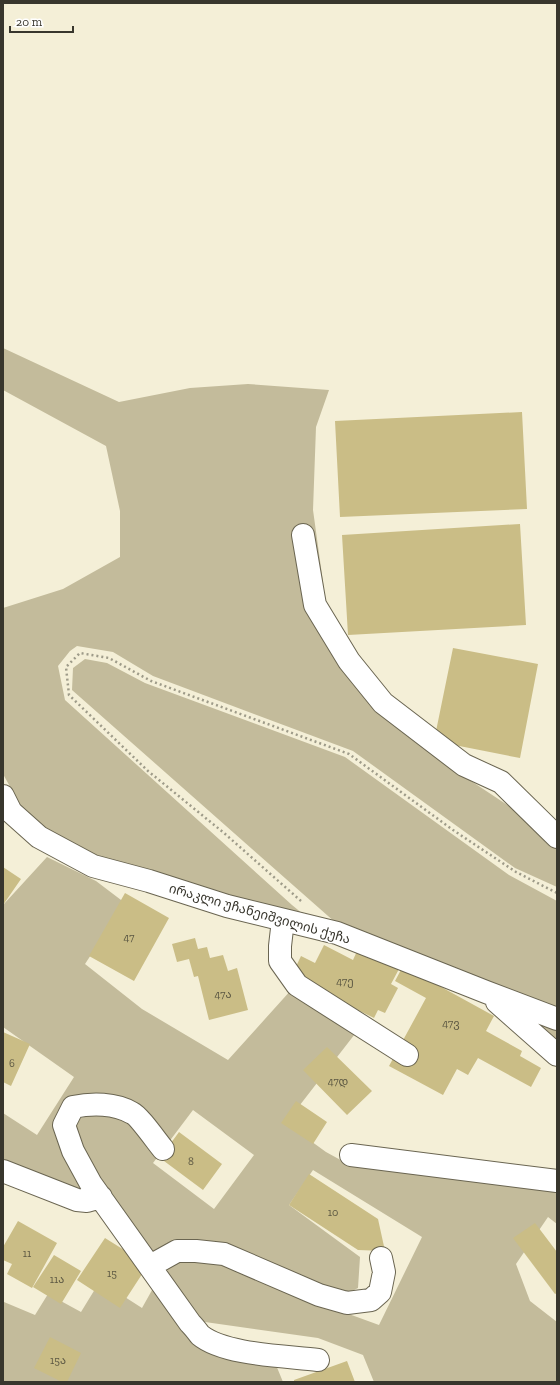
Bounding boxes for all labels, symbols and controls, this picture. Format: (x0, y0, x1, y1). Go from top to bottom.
scale bar (10, 8, 73, 34)
text: 20 m (16, 15, 43, 29)
street label: ირაკლი უჩანეიშვილის ქუჩა (167, 880, 352, 948)
house number: 47 (124, 931, 134, 944)
house number: 47ე (336, 975, 354, 988)
house number: 47ა (215, 988, 231, 1001)
house number: 47ვ (442, 1017, 460, 1030)
house number: 6 (9, 1057, 15, 1070)
house number: 47დ (328, 1075, 349, 1088)
house number: 8 (188, 1155, 194, 1168)
house number: 10 (328, 1206, 338, 1219)
house number: 11 (23, 1247, 32, 1260)
house number: 15 (107, 1267, 117, 1280)
house number: 11ა (50, 1273, 64, 1286)
house number: 15ა (50, 1354, 66, 1367)

